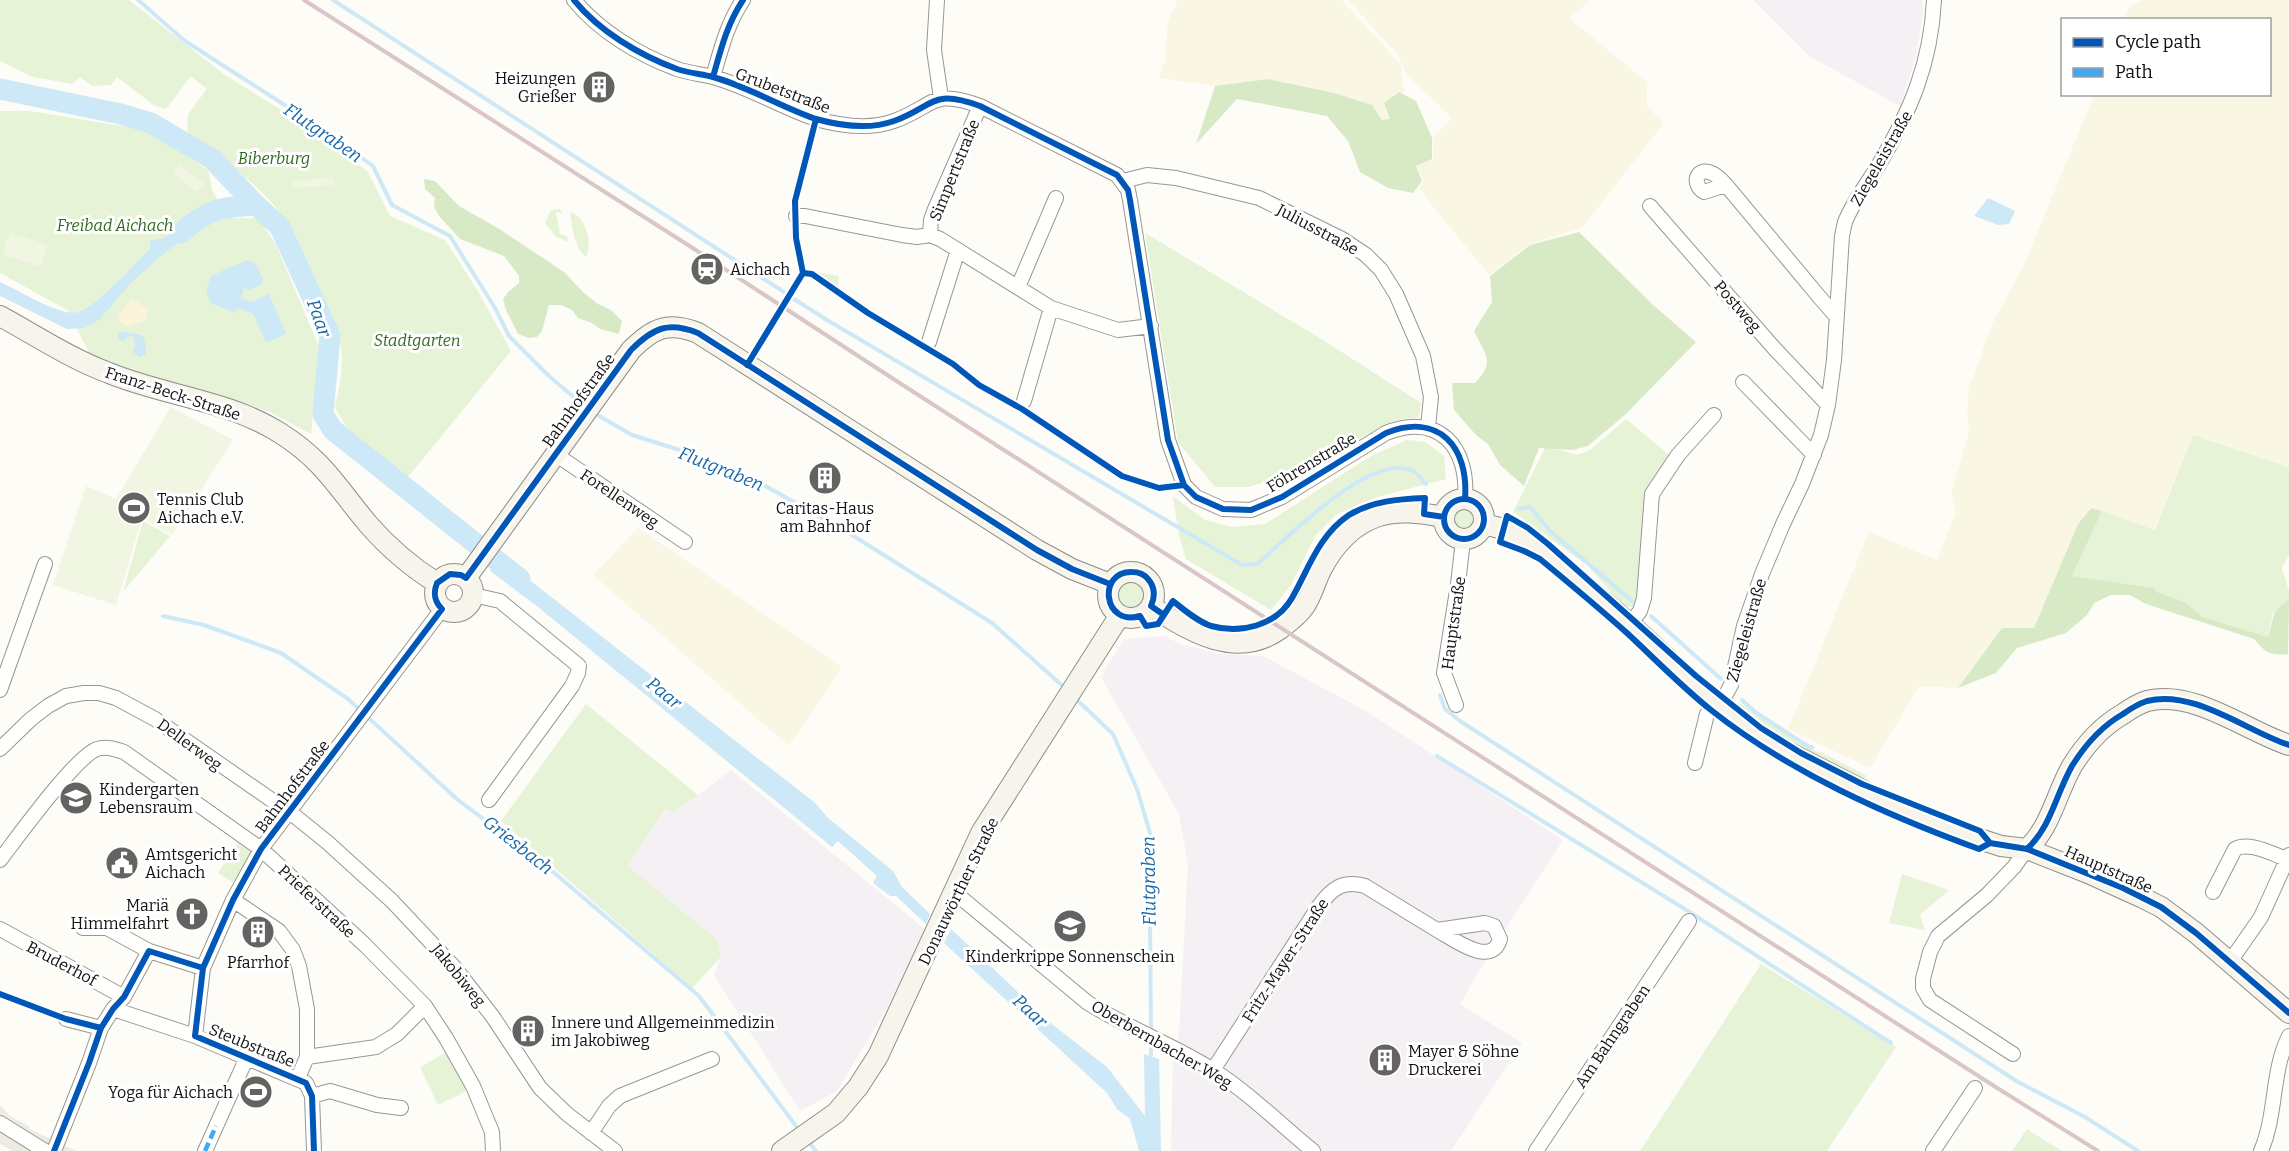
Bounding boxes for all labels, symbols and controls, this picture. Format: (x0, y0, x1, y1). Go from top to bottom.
legend (2061, 18, 2271, 96)
text: Cycle path (2115, 31, 2201, 53)
text: Path (2115, 61, 2153, 83)
street label: Grubetstraße (733, 64, 833, 117)
place label: Heizungen Grießer (495, 69, 576, 106)
building icon: Heizungen Grießer (581, 69, 617, 105)
water label: Flutgraben (280, 99, 366, 167)
street label: Ziegeleistraße (1847, 107, 1916, 209)
street label: Simpertstraße (925, 117, 983, 224)
park label: Biberburg (238, 149, 310, 168)
street label: Juliusstraße (1273, 200, 1362, 259)
park label: Freibad Aichach (57, 216, 173, 235)
station icon: Aichach (689, 251, 725, 287)
place label: Aichach (730, 260, 790, 279)
street label: Postweg (1710, 277, 1765, 336)
water label: Paar (302, 296, 336, 341)
park label: Stadtgarten (374, 331, 460, 350)
street label: Bahnhofstraße (538, 350, 619, 451)
street label: Franz-Beck-Straße (103, 363, 243, 424)
street label: Föhrenstraße (1263, 428, 1359, 497)
water label: Flutgraben (675, 442, 767, 496)
building icon: Caritas-Haus am Bahnhof (807, 460, 843, 496)
street label: Forellenweg (577, 465, 663, 532)
sports icon: Tennis Club Aichach e.V. (116, 490, 152, 526)
place label: Tennis Club Aichach e.V. (157, 490, 244, 527)
place label: Caritas-Haus am Bahnhof (776, 499, 874, 536)
street label: Hauptstraße (1438, 575, 1469, 671)
street label: Ziegeleistraße (1723, 576, 1770, 684)
water label: Paar (642, 672, 686, 714)
street label: Dellerweg (154, 715, 226, 774)
street label: Bahnhofstraße (251, 736, 333, 836)
school or university icon: Kindergarten Lebensraum (58, 780, 94, 816)
place label: Kindergarten Lebensraum (99, 780, 199, 817)
water label: Griesbach (479, 811, 557, 879)
street label: Donauwörther Straße (914, 814, 1003, 968)
water label: Flutgraben (1137, 836, 1161, 926)
street label: Hauptstraße (2062, 842, 2156, 897)
public building icon: Amtsgericht Aichach (104, 845, 140, 881)
place label: Amtsgericht Aichach (145, 845, 238, 882)
street label: Prieferstraße (274, 861, 359, 942)
street label: Fritz-Mayer-Straße (1238, 895, 1333, 1026)
place label: Mariä Himmelfahrt (71, 896, 169, 933)
church icon: Mariä Himmelfahrt (174, 896, 210, 932)
school or university icon: Kinderkrippe Sonnenschein (1052, 908, 1088, 944)
building icon: Pfarrhof (240, 914, 276, 950)
street label: Bruderhof (23, 937, 101, 990)
street label: Jakobiweg (427, 939, 490, 1011)
place label: Kinderkrippe Sonnenschein (965, 947, 1175, 966)
place label: Pfarrhof (227, 953, 290, 972)
street label: Am Bahngraben (1571, 981, 1654, 1092)
water label: Paar (1008, 990, 1052, 1033)
street label: Oberbernbacher Weg (1088, 996, 1236, 1093)
building icon: Innere und Allgemeinmedizin im Jakobiweg (510, 1013, 546, 1049)
place label: Innere und Allgemeinmedizin im Jakobiweg (551, 1013, 775, 1050)
street label: Steubstraße (206, 1020, 297, 1071)
building icon: Mayer & Söhne Druckerei (1367, 1042, 1403, 1078)
place label: Mayer & Söhne Druckerei (1408, 1042, 1519, 1079)
sports icon: Yoga für Aichach (238, 1074, 274, 1110)
place label: Yoga für Aichach (108, 1083, 233, 1102)

